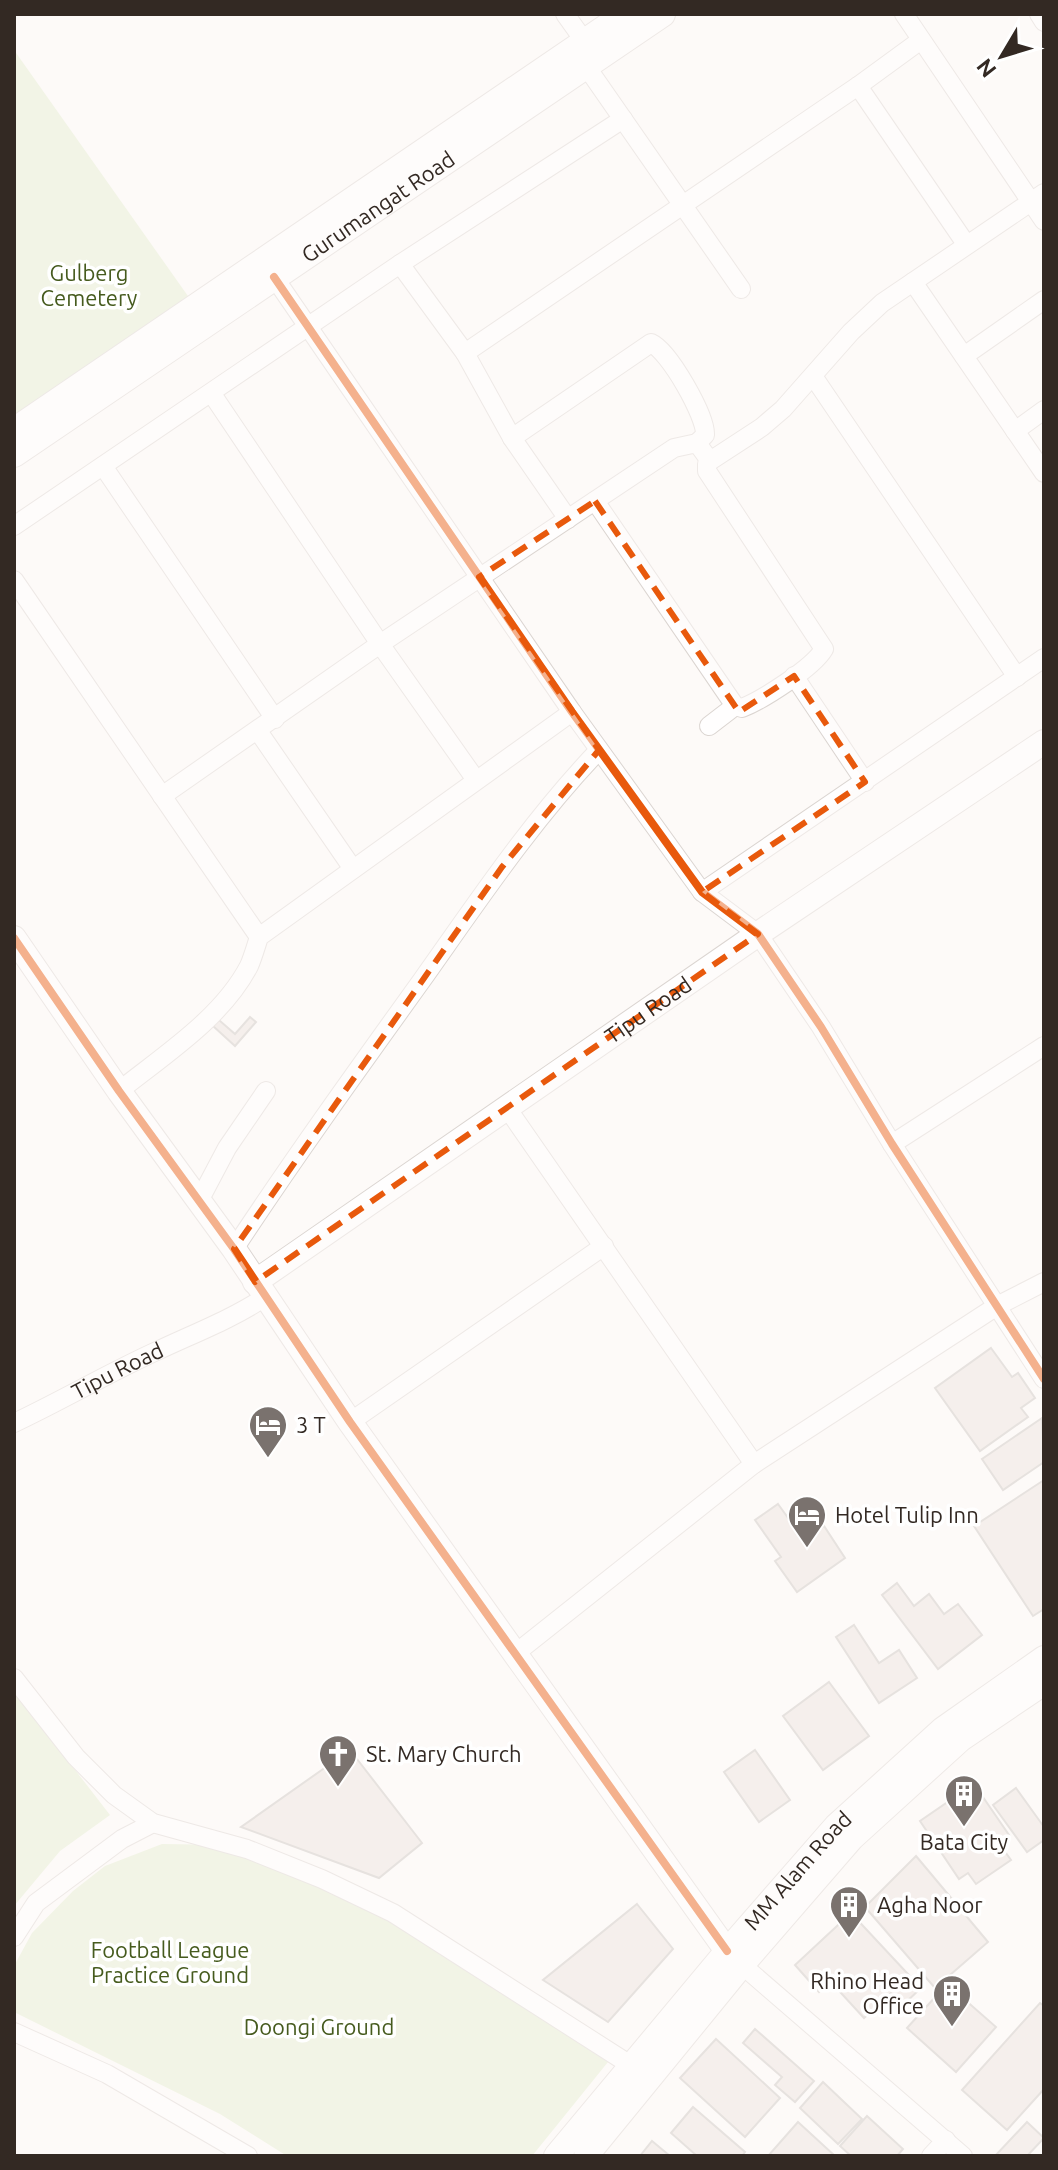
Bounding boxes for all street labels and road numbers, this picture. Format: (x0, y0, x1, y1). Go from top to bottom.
street label: Gurumangat Road (297, 146, 459, 267)
street label: Tipu Road (600, 971, 696, 1048)
street label: Tipu Road (67, 1337, 167, 1404)
street label: MM Alam Road (738, 1806, 856, 1935)

